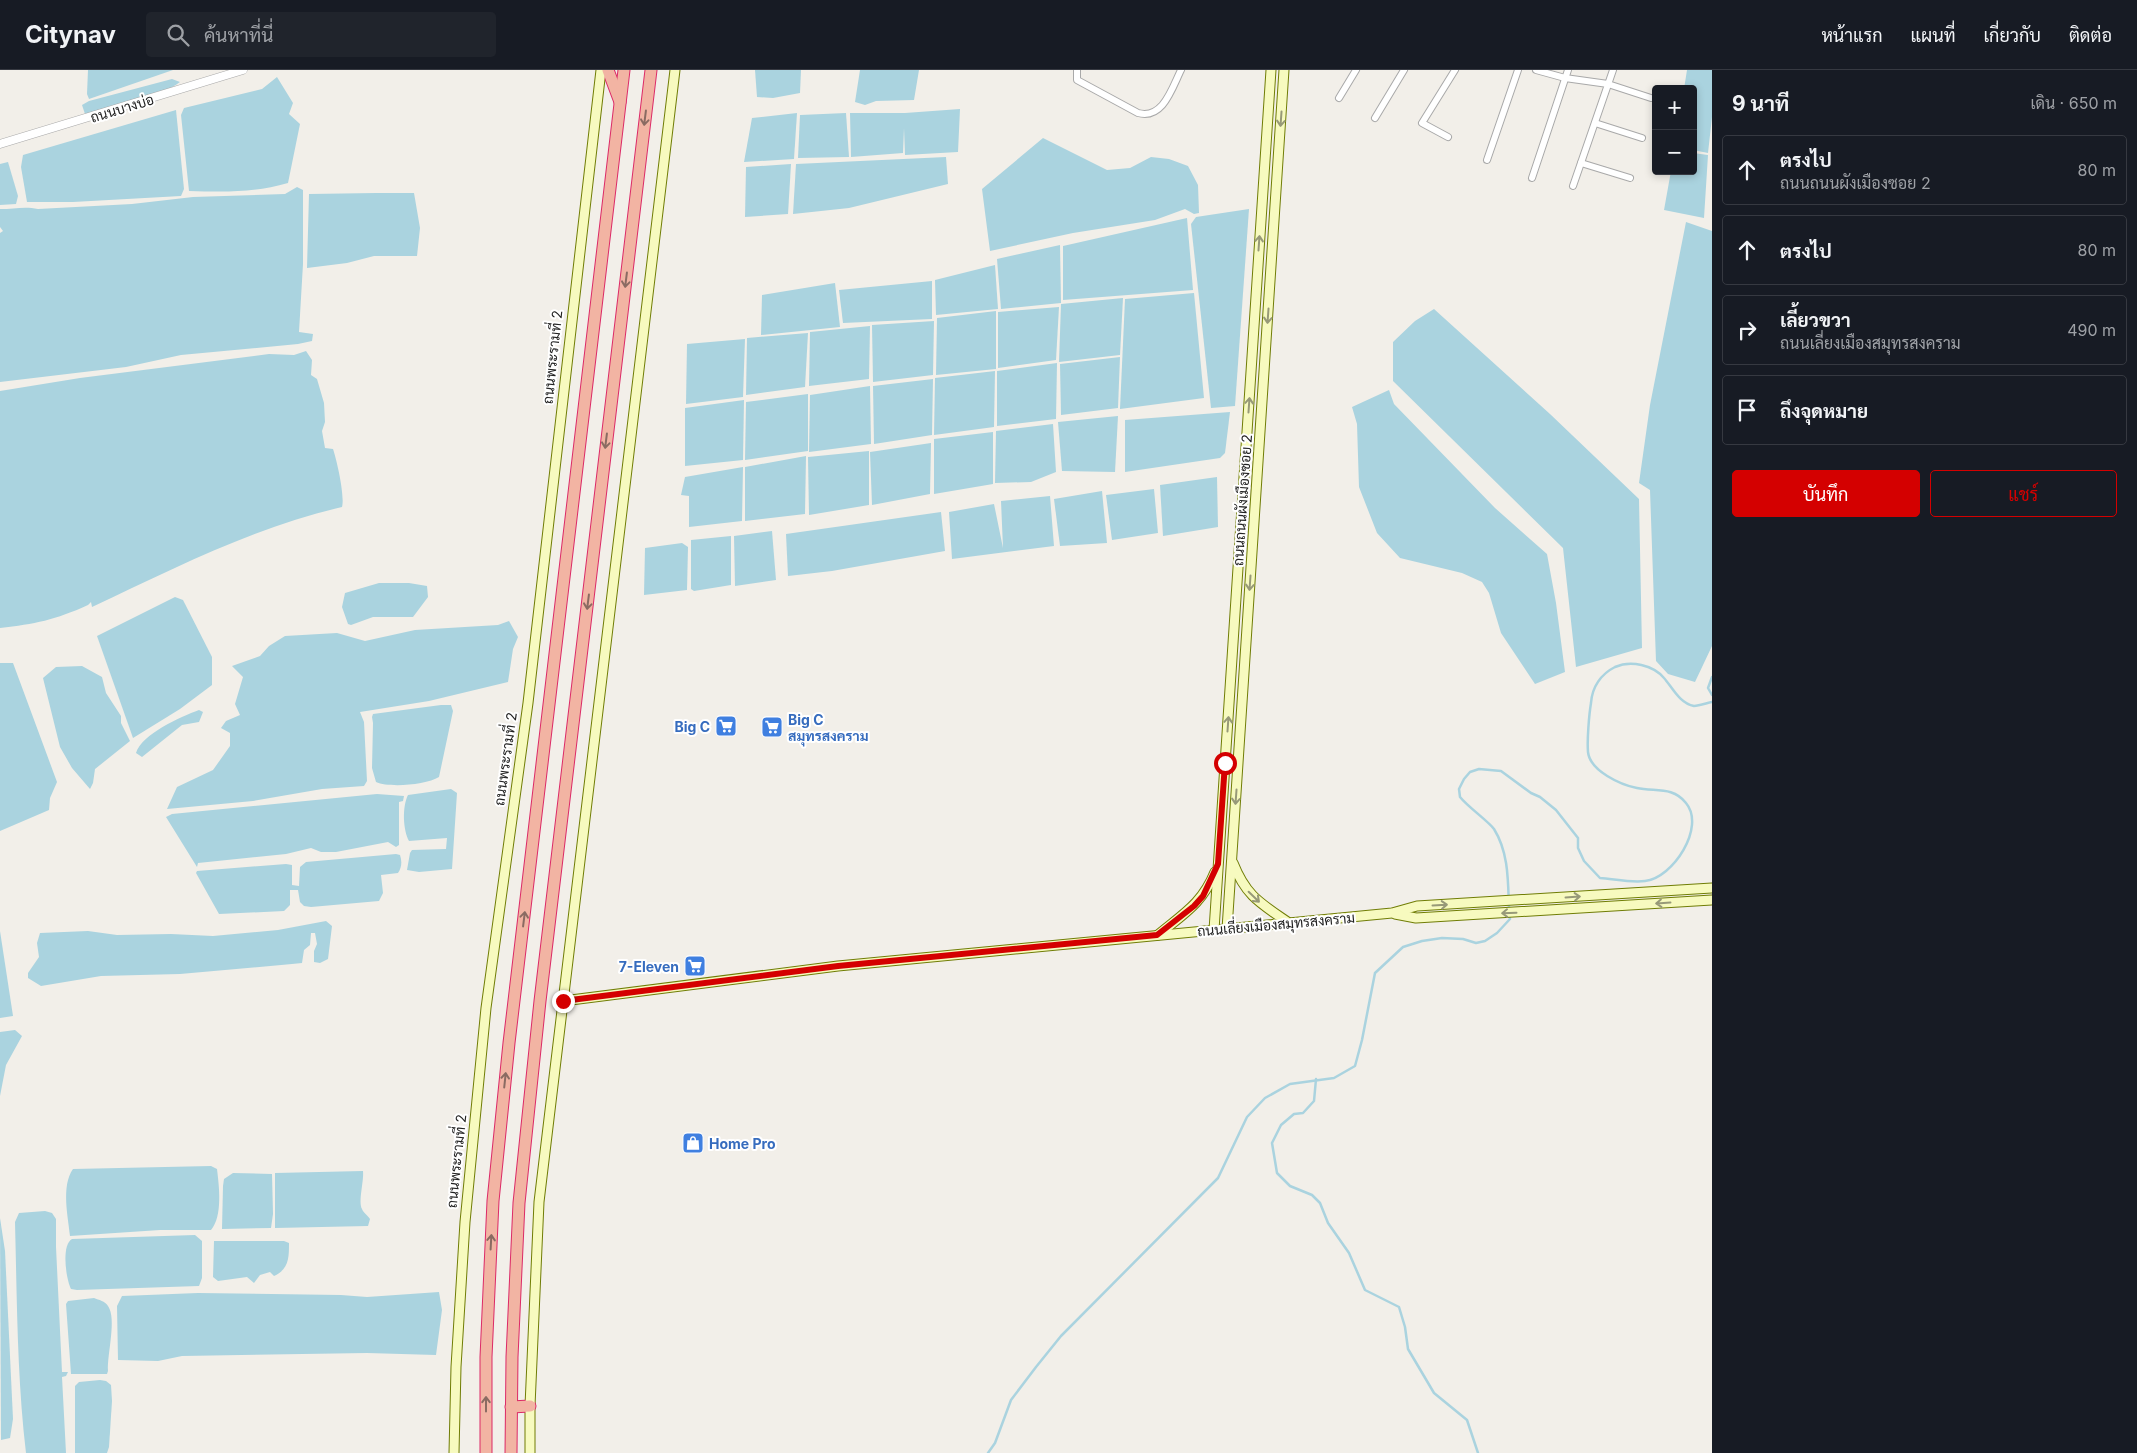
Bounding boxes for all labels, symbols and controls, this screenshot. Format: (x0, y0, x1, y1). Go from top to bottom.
search box (146, 12, 496, 57)
text: Citynav (25, 20, 116, 49)
icon: search (164, 21, 192, 49)
text: ค้นหาที่นี่ (204, 24, 273, 47)
text: หน้าแรก (1821, 25, 1883, 46)
text: แผนที่ (1911, 25, 1955, 46)
text: เกี่ยวกับ (1983, 25, 2041, 46)
text: ติดต่อ (2069, 25, 2112, 46)
map controls (1652, 85, 1697, 175)
button: + (1652, 85, 1697, 130)
street label: ถนนบางบ่อ (88, 90, 156, 126)
text: 9 นาที (1732, 91, 1789, 116)
text: เดิน · 650 m (2031, 93, 2117, 113)
one-way arrow (640, 110, 650, 126)
one-way arrow (1276, 110, 1285, 126)
button: − (1652, 130, 1697, 175)
text: ตรงไป (1780, 149, 1832, 172)
icon: ahead (1733, 156, 1761, 184)
text: 80 m (2077, 160, 2116, 180)
text: ถนนถนนผังเมืองซอย 2 (1780, 173, 1931, 193)
one-way arrow (1255, 235, 1264, 251)
icon: ahead (1733, 236, 1761, 264)
text: ตรงไป (1780, 240, 1832, 263)
text: 80 m (2077, 240, 2116, 260)
one-way arrow (621, 271, 631, 287)
one-way arrow (1263, 307, 1272, 323)
street label: ถนนพระรามที่ 2 (536, 309, 565, 405)
text: เลี้ยวขวา (1780, 309, 1851, 332)
icon: right (1733, 316, 1761, 344)
text: 490 m (2067, 320, 2116, 340)
text: ถนนเลี่ยงเมืองสมุทรสงคราม (1780, 333, 1961, 353)
icon: arrive (1733, 396, 1761, 424)
one-way arrow (1244, 397, 1253, 413)
text: ถึงจุดหมาย (1780, 400, 1868, 423)
one-way arrow (601, 433, 611, 449)
street label: ถนนถนนผังเมืองซอย 2 (1229, 434, 1255, 566)
button: บันทึก (1732, 470, 1920, 517)
button: แชร์ (1930, 470, 2117, 517)
one-way arrow (1245, 574, 1255, 590)
one-way arrow (583, 594, 593, 610)
street label: ถนนพระรามที่ 2 (487, 711, 520, 807)
place label: Big C สมุทรสงคราม (788, 711, 869, 747)
supermarket icon: Big C (714, 714, 738, 738)
supermarket icon: Big C สมุทรสงคราม (760, 715, 784, 739)
one-way arrow (1223, 716, 1232, 732)
place label: Big C (674, 718, 710, 735)
route start (1214, 752, 1237, 775)
one-way arrow (1231, 789, 1240, 805)
one-way arrow (1248, 891, 1260, 903)
one-way arrow (1564, 892, 1580, 901)
one-way arrow (1656, 899, 1672, 908)
one-way arrow (1432, 901, 1448, 910)
street label: ถนนเลี่ยงเมืองสมุทรสงคราม (1196, 906, 1356, 941)
one-way arrow (1501, 908, 1517, 917)
one-way arrow (519, 911, 529, 927)
supermarket icon: 7-Eleven (683, 954, 707, 978)
place label: 7-Eleven (619, 958, 679, 975)
route end (552, 990, 575, 1013)
one-way arrow (500, 1072, 510, 1088)
street label: ถนนพระรามที่ 2 (440, 1113, 469, 1209)
shop icon: Home Pro (681, 1131, 705, 1155)
place label: Home Pro (709, 1135, 776, 1152)
one-way arrow (487, 1234, 496, 1250)
one-way arrow (481, 1397, 491, 1413)

